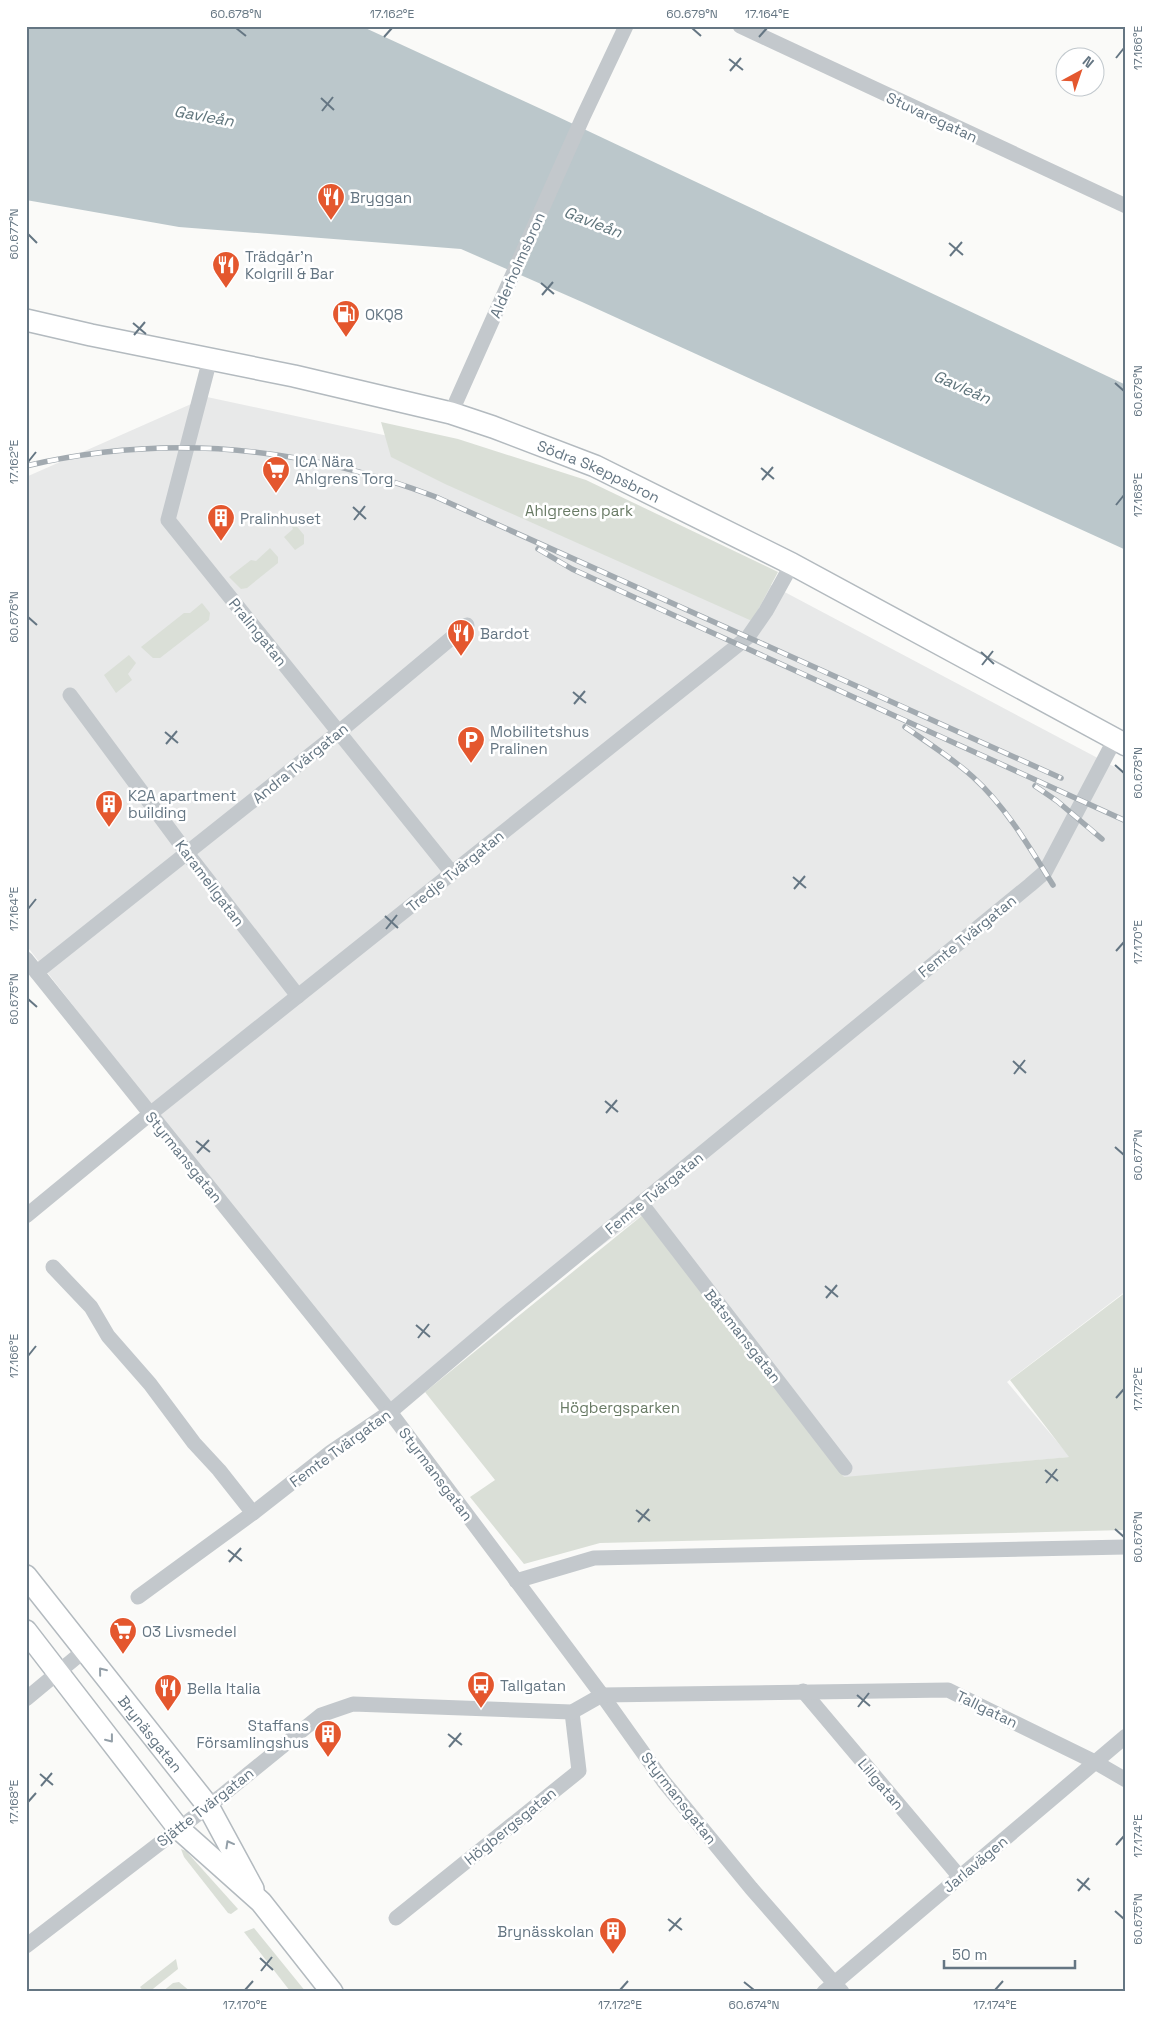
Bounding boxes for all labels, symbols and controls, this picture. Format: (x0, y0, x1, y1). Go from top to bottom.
text: 60.678°N (210, 6, 262, 22)
text: 17.162°E (370, 6, 414, 22)
text: 60.679°N (666, 6, 718, 22)
text: 17.164°E (745, 6, 790, 22)
text: 17.166°E (1130, 25, 1146, 70)
north arrow (1054, 48, 1104, 98)
text: N (1079, 52, 1098, 72)
street label: Stuvaregatan (883, 88, 981, 146)
water label: Gavleån (172, 100, 237, 132)
restaurant icon: Bryggan (316, 182, 346, 221)
place label: Bryggan (350, 188, 412, 207)
water label: Gavleån (561, 201, 626, 243)
text: 60.677°N (6, 208, 22, 260)
street label: Alderholmsbron (485, 209, 549, 321)
place label: Trädgår'n Kolgrill & Bar (245, 247, 334, 283)
restaurant icon: Trädgår'n Kolgrill & Bar (211, 250, 241, 289)
fuel station icon: OKQ8 (331, 299, 361, 338)
place label: OKQ8 (365, 305, 403, 324)
water label: Gavleån (930, 365, 995, 409)
text: 60.679°N (1130, 365, 1146, 417)
street label: Södra Skeppsbron (535, 435, 663, 506)
text: 17.162°E (6, 440, 22, 484)
place label: ICA Nära Ahlgrens Torg (295, 452, 393, 488)
supermarket icon: ICA Nära Ahlgrens Torg (261, 455, 291, 494)
text: 17.168°E (1130, 472, 1146, 517)
park label: Ahlgreens park (525, 501, 633, 520)
building icon: Pralinhuset (206, 503, 236, 542)
place label: Pralinhuset (240, 509, 321, 528)
text: 60.676°N (6, 591, 22, 643)
street label: Pralingatan (225, 594, 291, 670)
restaurant icon: Bardot (446, 618, 476, 657)
place label: Bardot (480, 624, 530, 643)
street label: Andra Tvärgatan (248, 719, 352, 807)
place label: Mobilitetshus Pralinen (490, 722, 589, 758)
parking icon: Mobilitetshus Pralinen (456, 725, 486, 764)
text: 60.678°N (1130, 747, 1146, 799)
place label: K2A apartment building (128, 786, 237, 822)
building icon: K2A apartment building (94, 789, 124, 828)
street label: Tredje Tvärgatan (402, 826, 508, 916)
street label: Karamellgatan (171, 836, 249, 930)
text: 17.164°E (6, 886, 22, 931)
street label: Femte Tvärgatan (914, 891, 1020, 981)
text: 17.170°E (1130, 920, 1146, 964)
text: 60.675°N (6, 973, 22, 1025)
street label: Styrmansgatan (141, 1107, 227, 1207)
text: 60.677°N (1130, 1129, 1146, 1181)
street label: Femte Tvärgatan (601, 1148, 707, 1238)
street label: Båtsmansgatan (700, 1285, 786, 1387)
text: 17.166°E (6, 1333, 22, 1378)
text: 17.172°E (1130, 1367, 1146, 1411)
park label: Högbergsparken (560, 1398, 680, 1417)
street label: Femte Tvärgatan (286, 1405, 394, 1491)
street label: Styrmansgatan (395, 1424, 477, 1524)
text: 60.676°N (1130, 1511, 1146, 1563)
supermarket icon: O3 Livsmedel (108, 1616, 138, 1655)
place label: O3 Livsmedel (142, 1622, 237, 1641)
one-way arrow (100, 1668, 108, 1677)
bus stop icon: Tallgatan (466, 1670, 496, 1709)
restaurant icon: Bella Italia (153, 1673, 183, 1712)
place label: Tallgatan (500, 1676, 566, 1695)
place label: Bella Italia (187, 1679, 261, 1698)
street label: Tallgatan (953, 1686, 1021, 1732)
street label: Brynäsgatan (114, 1691, 187, 1776)
place label: Staffans Församlingshus (197, 1716, 309, 1752)
building icon: Staffans Församlingshus (313, 1719, 343, 1758)
one-way arrow (104, 1733, 112, 1742)
street label: Styrmansgatan (637, 1748, 721, 1848)
street label: Lillgatan (854, 1754, 908, 1814)
street label: Sjätte Tvärgatan (153, 1763, 257, 1851)
text: 17.168°E (6, 1779, 22, 1824)
street label: Högbergsgatan (460, 1783, 560, 1869)
text: 17.174°E (1130, 1814, 1146, 1858)
street label: Jarlavägen (939, 1831, 1011, 1897)
one-way arrow (225, 1840, 235, 1849)
text: 60.675°N (1130, 1893, 1146, 1945)
building icon: Brynässkolan (598, 1916, 628, 1955)
place label: Brynässkolan (497, 1922, 594, 1941)
scale bar (944, 1938, 1076, 1970)
text: 50 m (952, 1945, 987, 1964)
text: 17.170°E (223, 1997, 267, 2013)
text: 17.172°E (598, 1997, 642, 2013)
text: 60.674°N (728, 1997, 780, 2013)
text: 17.174°E (973, 1997, 1017, 2013)

